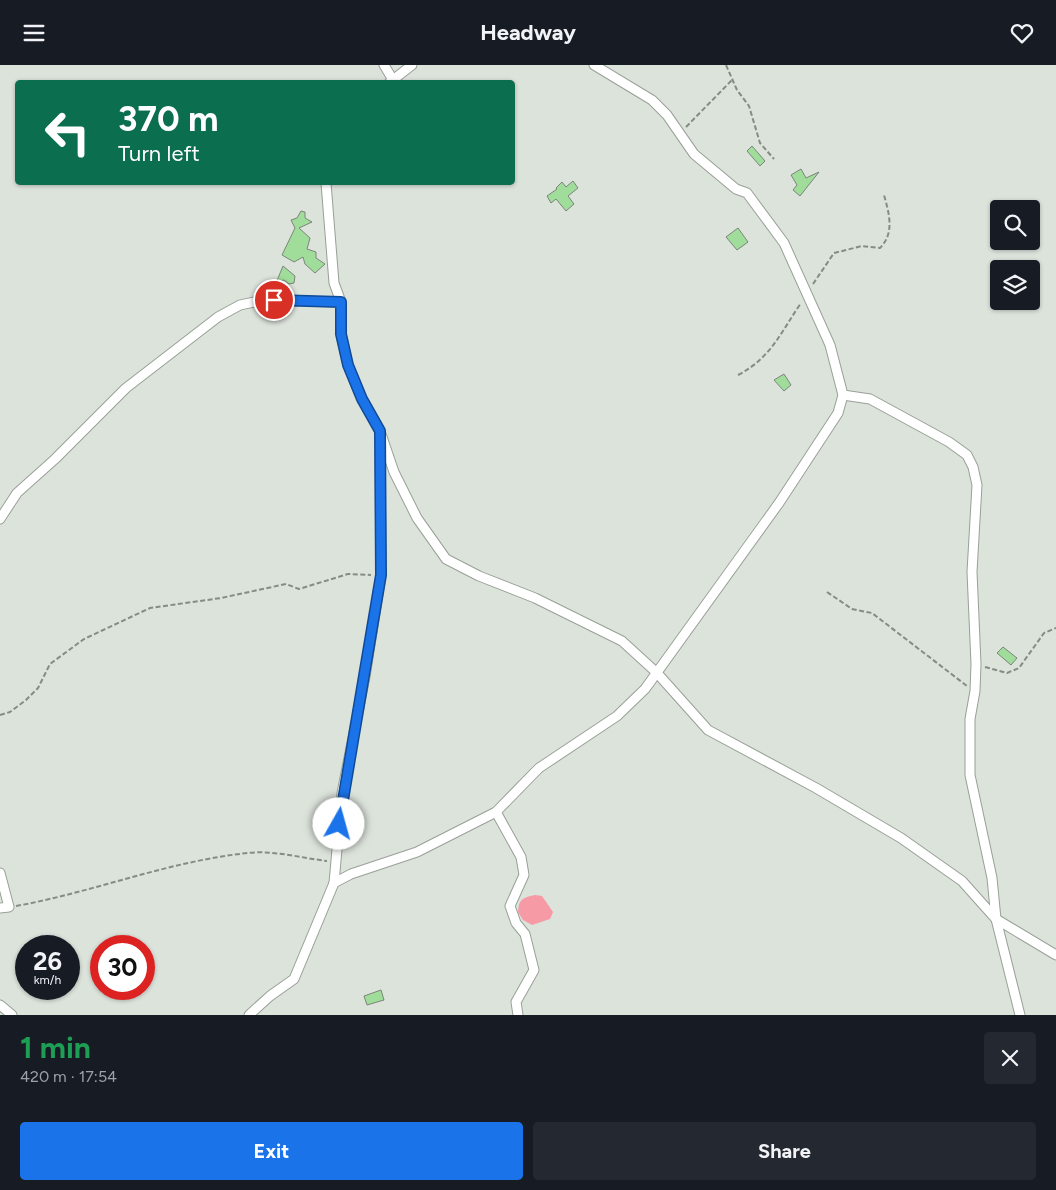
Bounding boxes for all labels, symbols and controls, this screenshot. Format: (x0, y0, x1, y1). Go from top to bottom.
icon: menu (20, 19, 48, 47)
text: Headway (480, 19, 576, 46)
icon: heart (1008, 19, 1036, 47)
text: 370 m (118, 98, 218, 140)
icon: left (35, 100, 100, 165)
text: Turn left (118, 140, 200, 167)
map controls (990, 200, 1040, 310)
button: search (990, 200, 1040, 250)
button: layers (990, 260, 1040, 310)
pin (253, 279, 295, 321)
icon: arrive (260, 286, 288, 314)
position arrow (312, 797, 364, 849)
speed limit sign: 30 (90, 935, 155, 1000)
text: 26 (33, 946, 62, 976)
text: km/h (34, 973, 61, 987)
text: 1 min (20, 1029, 91, 1066)
button: close (984, 1032, 1036, 1084)
text: 420 m · 17:54 (20, 1067, 117, 1086)
button: Exit (20, 1122, 523, 1180)
button: Share (533, 1122, 1036, 1180)

